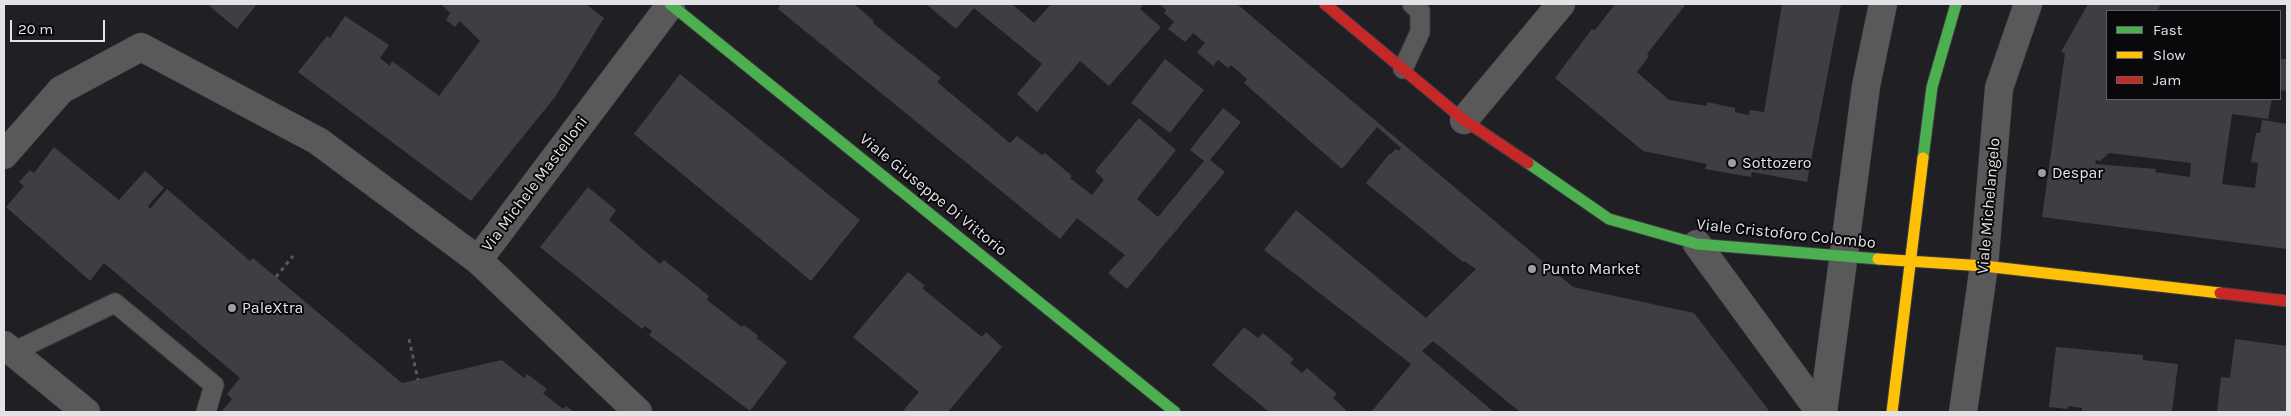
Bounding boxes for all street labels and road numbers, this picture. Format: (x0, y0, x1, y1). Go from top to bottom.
street label: Via Michele Mastelloni (478, 113, 592, 255)
street label: Viale Giuseppe Di Vittorio (855, 130, 1011, 260)
street label: Viale Michelangelo (1973, 137, 2005, 275)
street label: Viale Cristoforo Colombo (1695, 215, 1877, 253)

